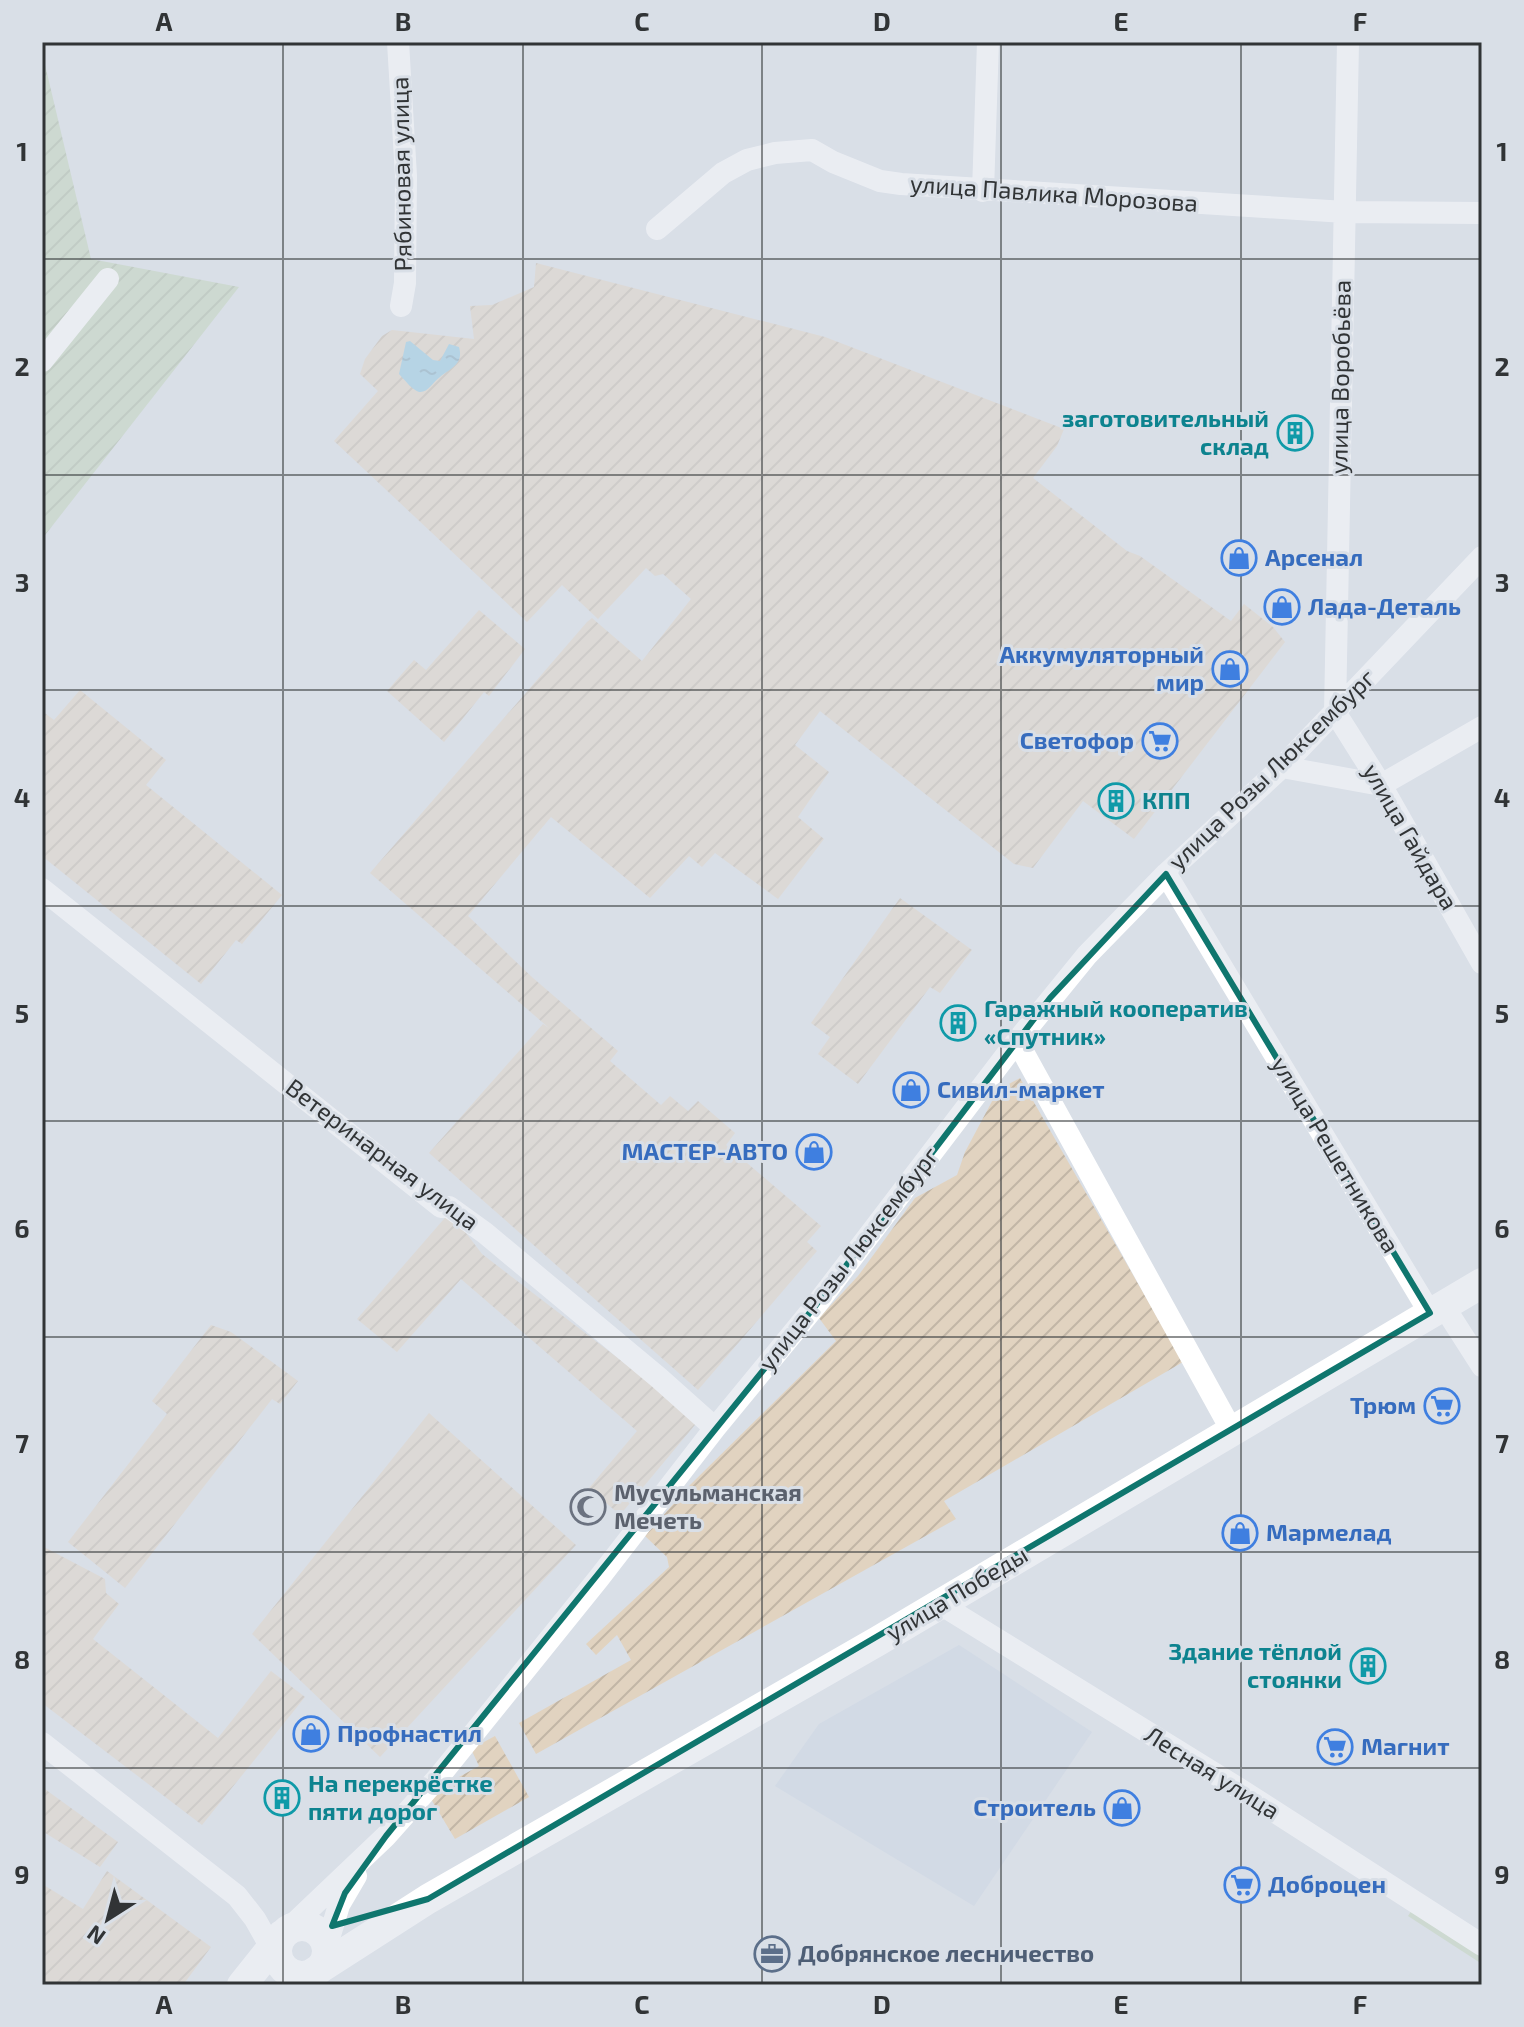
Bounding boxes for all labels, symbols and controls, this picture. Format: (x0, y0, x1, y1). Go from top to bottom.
text: A (156, 5, 173, 36)
text: B (395, 5, 411, 36)
text: C (634, 5, 650, 36)
text: D (873, 5, 891, 36)
text: E (1113, 5, 1129, 36)
text: F (1353, 5, 1367, 36)
street label: Рябиновая улица (384, 76, 418, 272)
text: 1 (16, 135, 28, 166)
text: 1 (1496, 135, 1508, 166)
street label: улица Павлика Морозова (909, 168, 1199, 218)
street label: улица Воробьёва (1323, 280, 1357, 474)
text: 2 (14, 350, 30, 381)
text: 2 (1494, 350, 1510, 381)
place label: заготовительный склад (1062, 403, 1269, 460)
building icon: заготовительный склад (1276, 414, 1314, 452)
shop icon: Арсенал (1220, 539, 1258, 577)
place label: Арсенал (1265, 542, 1363, 571)
text: 3 (15, 566, 29, 597)
text: 3 (1495, 566, 1509, 597)
shop icon: Лада-Деталь (1263, 588, 1301, 626)
place label: Лада-Деталь (1308, 591, 1461, 620)
place label: Аккумуляторный мир (999, 639, 1204, 696)
shop icon: Аккумуляторный мир (1211, 650, 1249, 688)
street label: улица Розы Люксембург (1162, 663, 1381, 876)
supermarket icon: Светофор (1141, 722, 1179, 760)
place label: Светофор (1020, 725, 1134, 754)
street label: улица Гайдара (1357, 758, 1465, 915)
text: 4 (14, 781, 30, 812)
text: 4 (1494, 781, 1510, 812)
building icon: КПП (1097, 782, 1135, 820)
place label: КПП (1142, 785, 1191, 814)
place label: Гаражный кооператив «Спутник» (984, 993, 1248, 1050)
text: 5 (15, 997, 29, 1028)
text: 5 (1495, 997, 1509, 1028)
building icon: Гаражный кооператив «Спутник» (939, 1004, 977, 1042)
street label: улица Решетникова (1265, 1051, 1406, 1258)
shop icon: Сивил-маркет (892, 1071, 930, 1109)
street label: Ветеринарная улица (280, 1072, 485, 1237)
place label: Сивил-маркет (937, 1074, 1104, 1103)
shop icon: МАСТЕР-АВТО (795, 1133, 833, 1171)
place label: МАСТЕР-АВТО (622, 1136, 788, 1165)
street label: улица Розы Люксембург (751, 1140, 945, 1376)
text: 6 (14, 1212, 30, 1243)
text: 6 (1494, 1212, 1510, 1243)
supermarket icon: Трюм (1423, 1387, 1461, 1425)
place label: Трюм (1350, 1390, 1416, 1419)
text: 7 (15, 1427, 29, 1458)
text: 7 (1495, 1427, 1509, 1458)
place label: Мусульманская Мечеть (614, 1477, 802, 1534)
mosque icon: Мусульманская Мечеть (569, 1488, 607, 1526)
shop icon: Мармелад (1221, 1514, 1259, 1552)
place label: Мармелад (1266, 1517, 1392, 1546)
street label: улица Победы (880, 1539, 1033, 1647)
place label: Здание тёплой стоянки (1168, 1636, 1342, 1693)
text: 8 (14, 1643, 30, 1674)
text: 8 (1494, 1643, 1510, 1674)
building icon: Здание тёплой стоянки (1349, 1647, 1387, 1685)
shop icon: Профнастил (292, 1715, 330, 1753)
place label: Профнастил (337, 1718, 482, 1747)
street label: Лесная улица (1140, 1719, 1285, 1825)
supermarket icon: Магнит (1316, 1728, 1354, 1766)
place label: Магнит (1361, 1731, 1450, 1760)
place label: На перекрёстке пяти дорог (308, 1768, 493, 1825)
building icon: На перекрёстке пяти дорог (263, 1779, 301, 1817)
shop icon: Строитель (1103, 1789, 1141, 1827)
place label: Строитель (973, 1792, 1096, 1821)
text: 9 (14, 1858, 30, 1889)
text: 9 (1494, 1858, 1510, 1889)
supermarket icon: Доброцен (1223, 1866, 1261, 1904)
place label: Доброцен (1268, 1869, 1386, 1898)
north arrow (68, 1879, 148, 1959)
text: N (82, 1921, 110, 1951)
office icon: Добрянское лесничество (753, 1935, 791, 1973)
place label: Добрянское лесничество (798, 1938, 1094, 1967)
text: A (156, 1988, 173, 2019)
text: B (395, 1988, 411, 2019)
text: C (634, 1988, 650, 2019)
text: D (873, 1988, 891, 2019)
text: E (1113, 1988, 1129, 2019)
text: F (1353, 1988, 1367, 2019)

